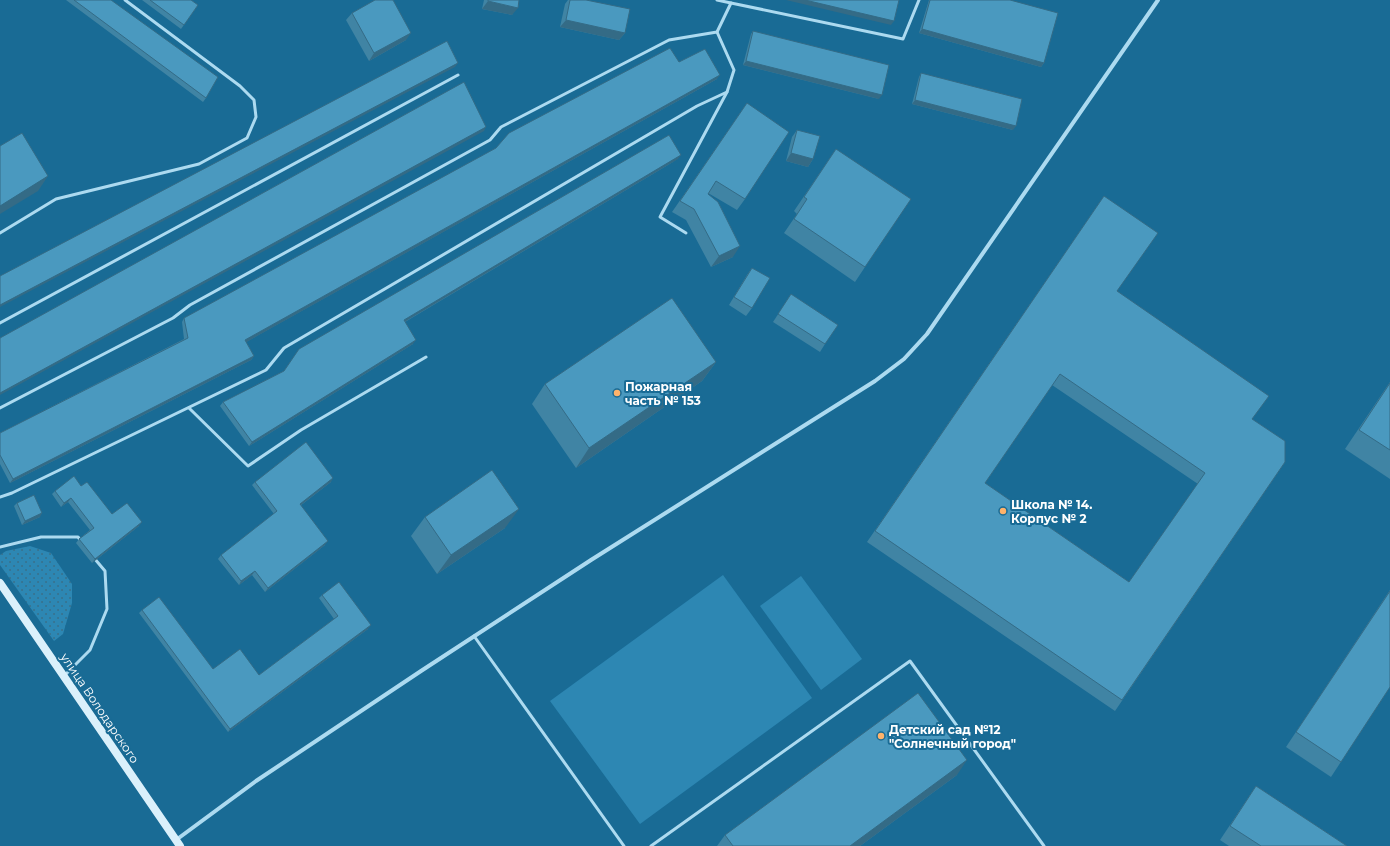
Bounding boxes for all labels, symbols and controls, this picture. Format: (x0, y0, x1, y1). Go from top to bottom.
place label: Пожарная часть № 153 (625, 379, 701, 408)
marker: Пожарная часть № 153 (612, 388, 622, 398)
place label: Школа № 14. Корпус № 2 (1011, 497, 1092, 526)
marker: Школа № 14. Корпус № 2 (998, 506, 1008, 516)
street label: улица Володарского (57, 649, 143, 766)
place label: Детский сад №12 "Солнечный город" (889, 722, 1016, 751)
marker: Детский сад №12 "Солнечный город" (876, 731, 886, 741)

